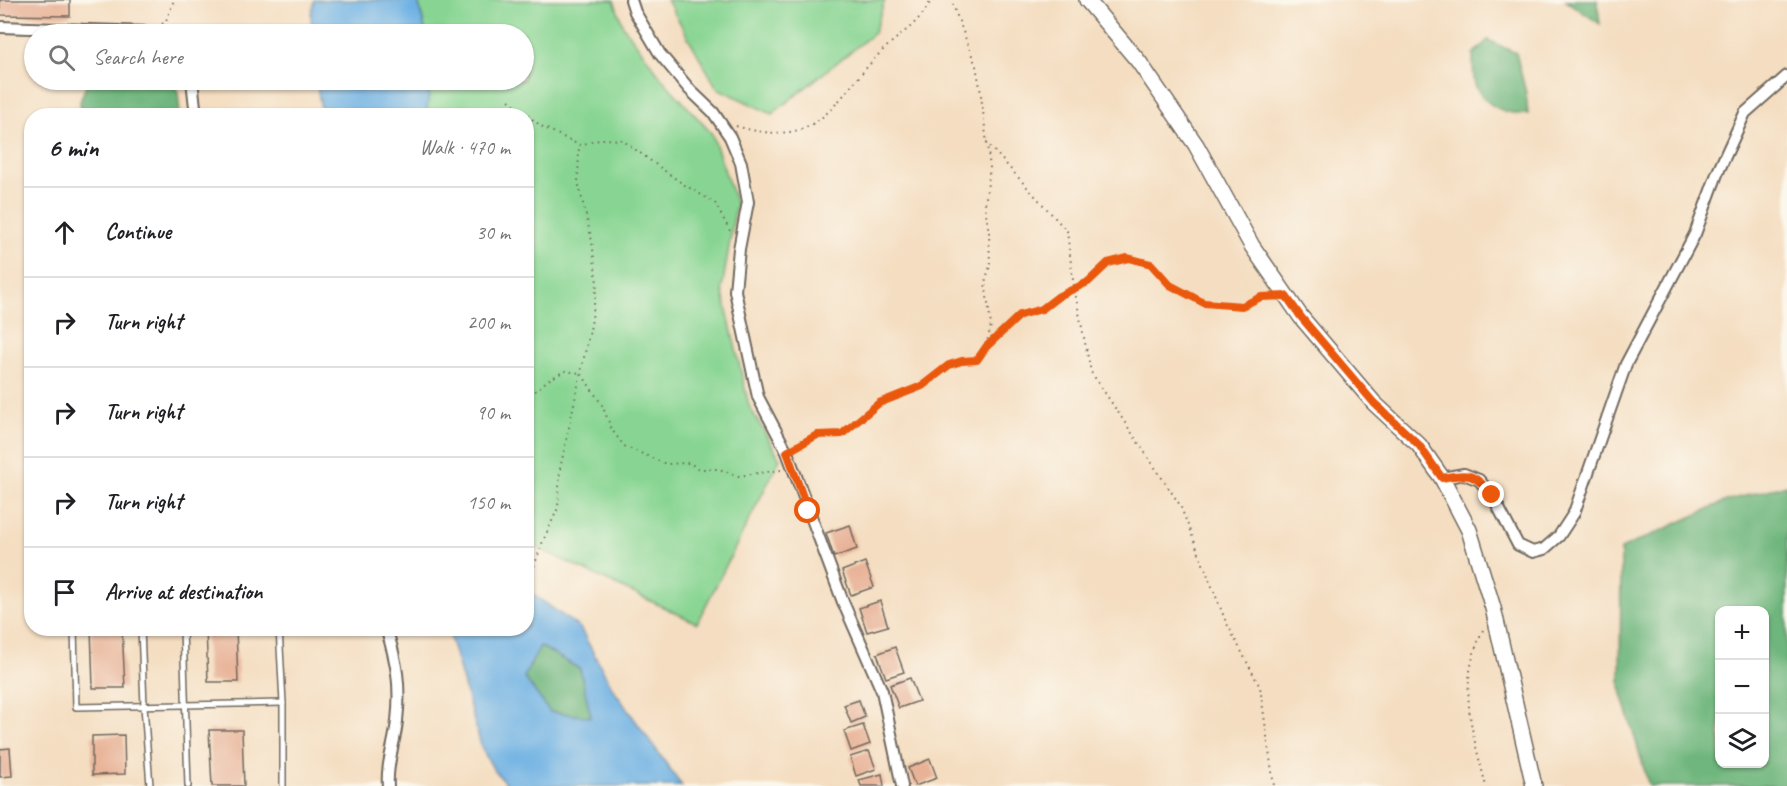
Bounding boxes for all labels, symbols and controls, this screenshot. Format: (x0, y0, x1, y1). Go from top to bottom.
search box (24, 24, 534, 90)
icon: search (45, 41, 78, 74)
text: Search here (93, 43, 183, 71)
text: 6 min (48, 131, 98, 164)
text: Walk · 470 m (420, 135, 510, 160)
icon: ahead (48, 216, 81, 249)
text: Continue (105, 218, 171, 246)
text: 30 m (476, 220, 510, 245)
icon: right (48, 306, 81, 339)
text: Turn right (105, 308, 182, 336)
text: 200 m (467, 310, 510, 335)
icon: right (48, 396, 81, 429)
text: Turn right (105, 398, 182, 426)
text: 90 m (476, 400, 510, 425)
route end (1478, 481, 1504, 507)
icon: right (48, 486, 81, 519)
text: Turn right (105, 488, 182, 516)
text: 150 m (467, 490, 510, 515)
route start (794, 497, 820, 523)
icon: arrive (48, 576, 81, 609)
text: Arrive at destination (105, 578, 262, 606)
map controls (1715, 606, 1769, 768)
button: + (1715, 606, 1769, 660)
button: − (1715, 660, 1769, 714)
button: layers (1715, 714, 1769, 768)

